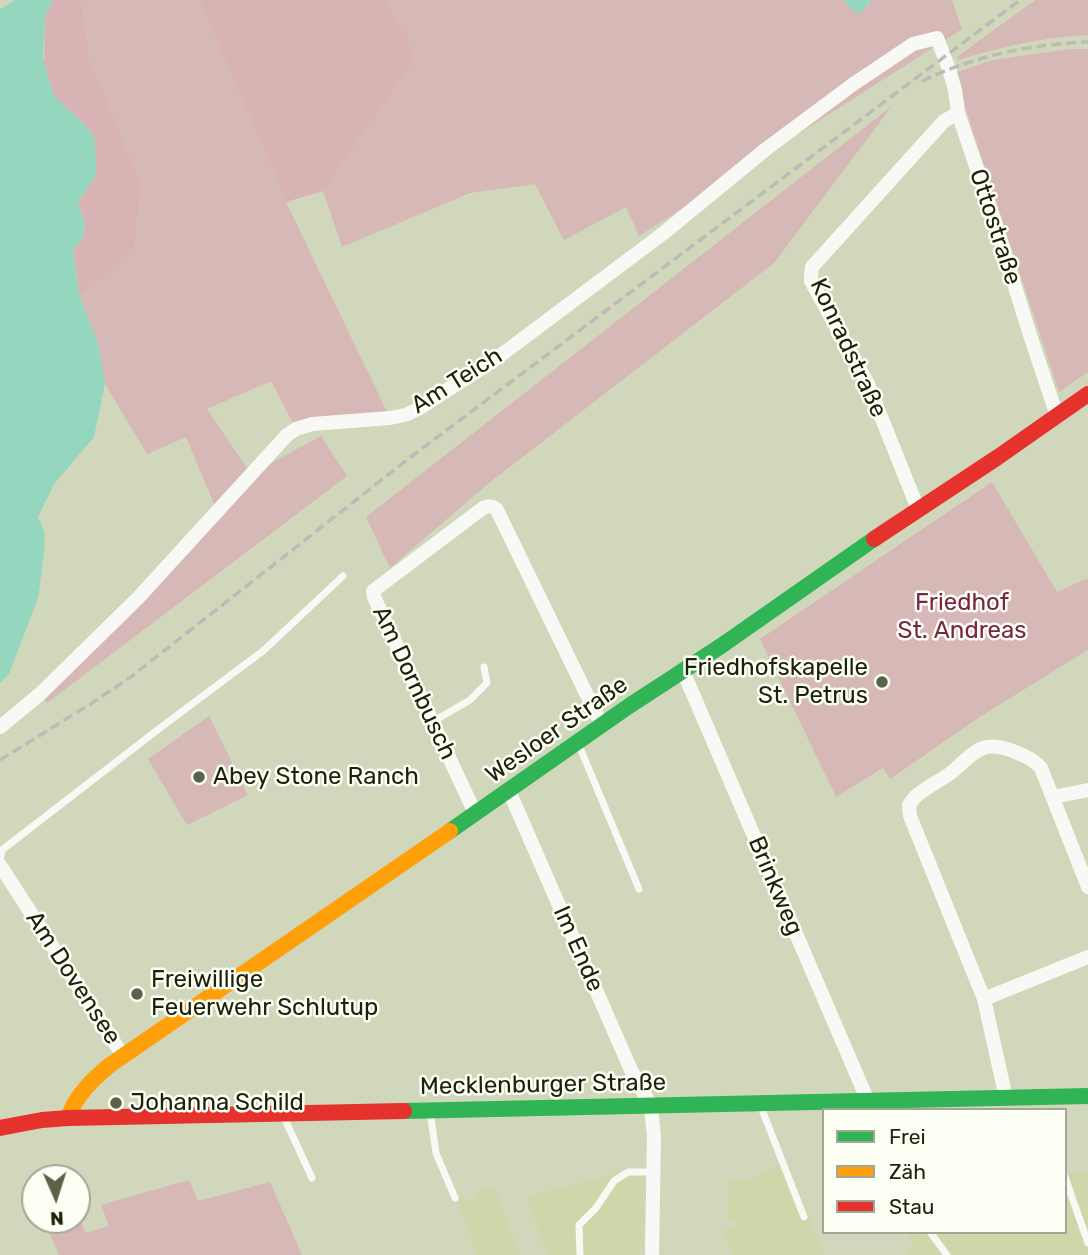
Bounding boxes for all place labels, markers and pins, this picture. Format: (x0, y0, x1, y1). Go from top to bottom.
place label: Friedhofskapelle St. Petrus (684, 654, 868, 710)
marker: Friedhofskapelle St. Petrus (874, 674, 890, 690)
place label: Abey Stone Ranch (213, 763, 419, 791)
marker: Abey Stone Ranch (191, 769, 207, 785)
place label: Freiwillige Feuerwehr Schlutup (151, 966, 378, 1022)
marker: Freiwillige Feuerwehr Schlutup (129, 986, 145, 1002)
place label: Johanna Schild (130, 1089, 304, 1117)
marker: Johanna Schild (108, 1095, 124, 1111)

